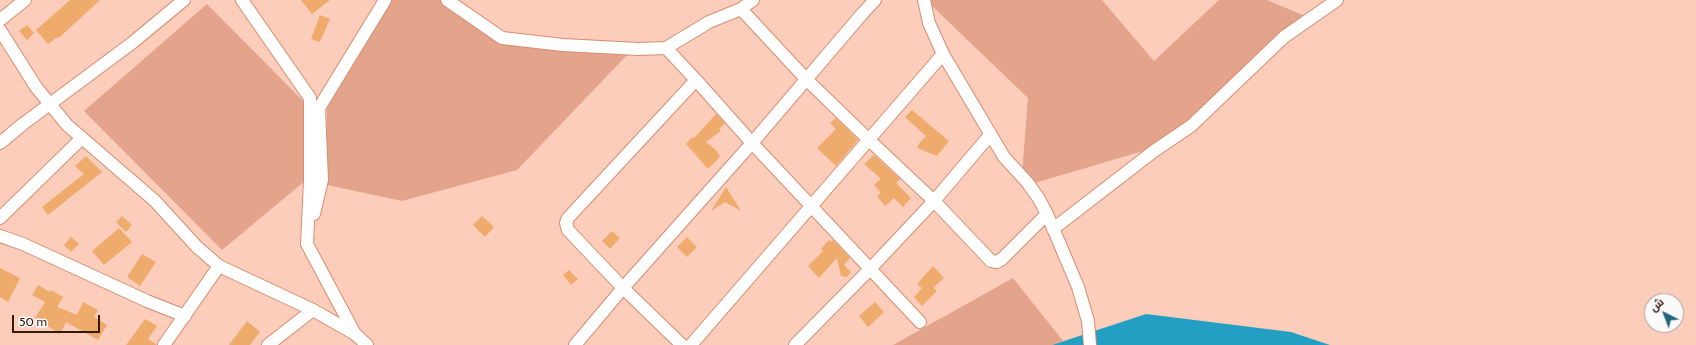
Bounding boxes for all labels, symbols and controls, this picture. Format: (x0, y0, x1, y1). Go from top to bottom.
north arrow (1644, 293, 1684, 333)
text: ش (1647, 295, 1667, 315)
scale bar (14, 307, 102, 333)
text: 50 m (19, 314, 47, 329)

